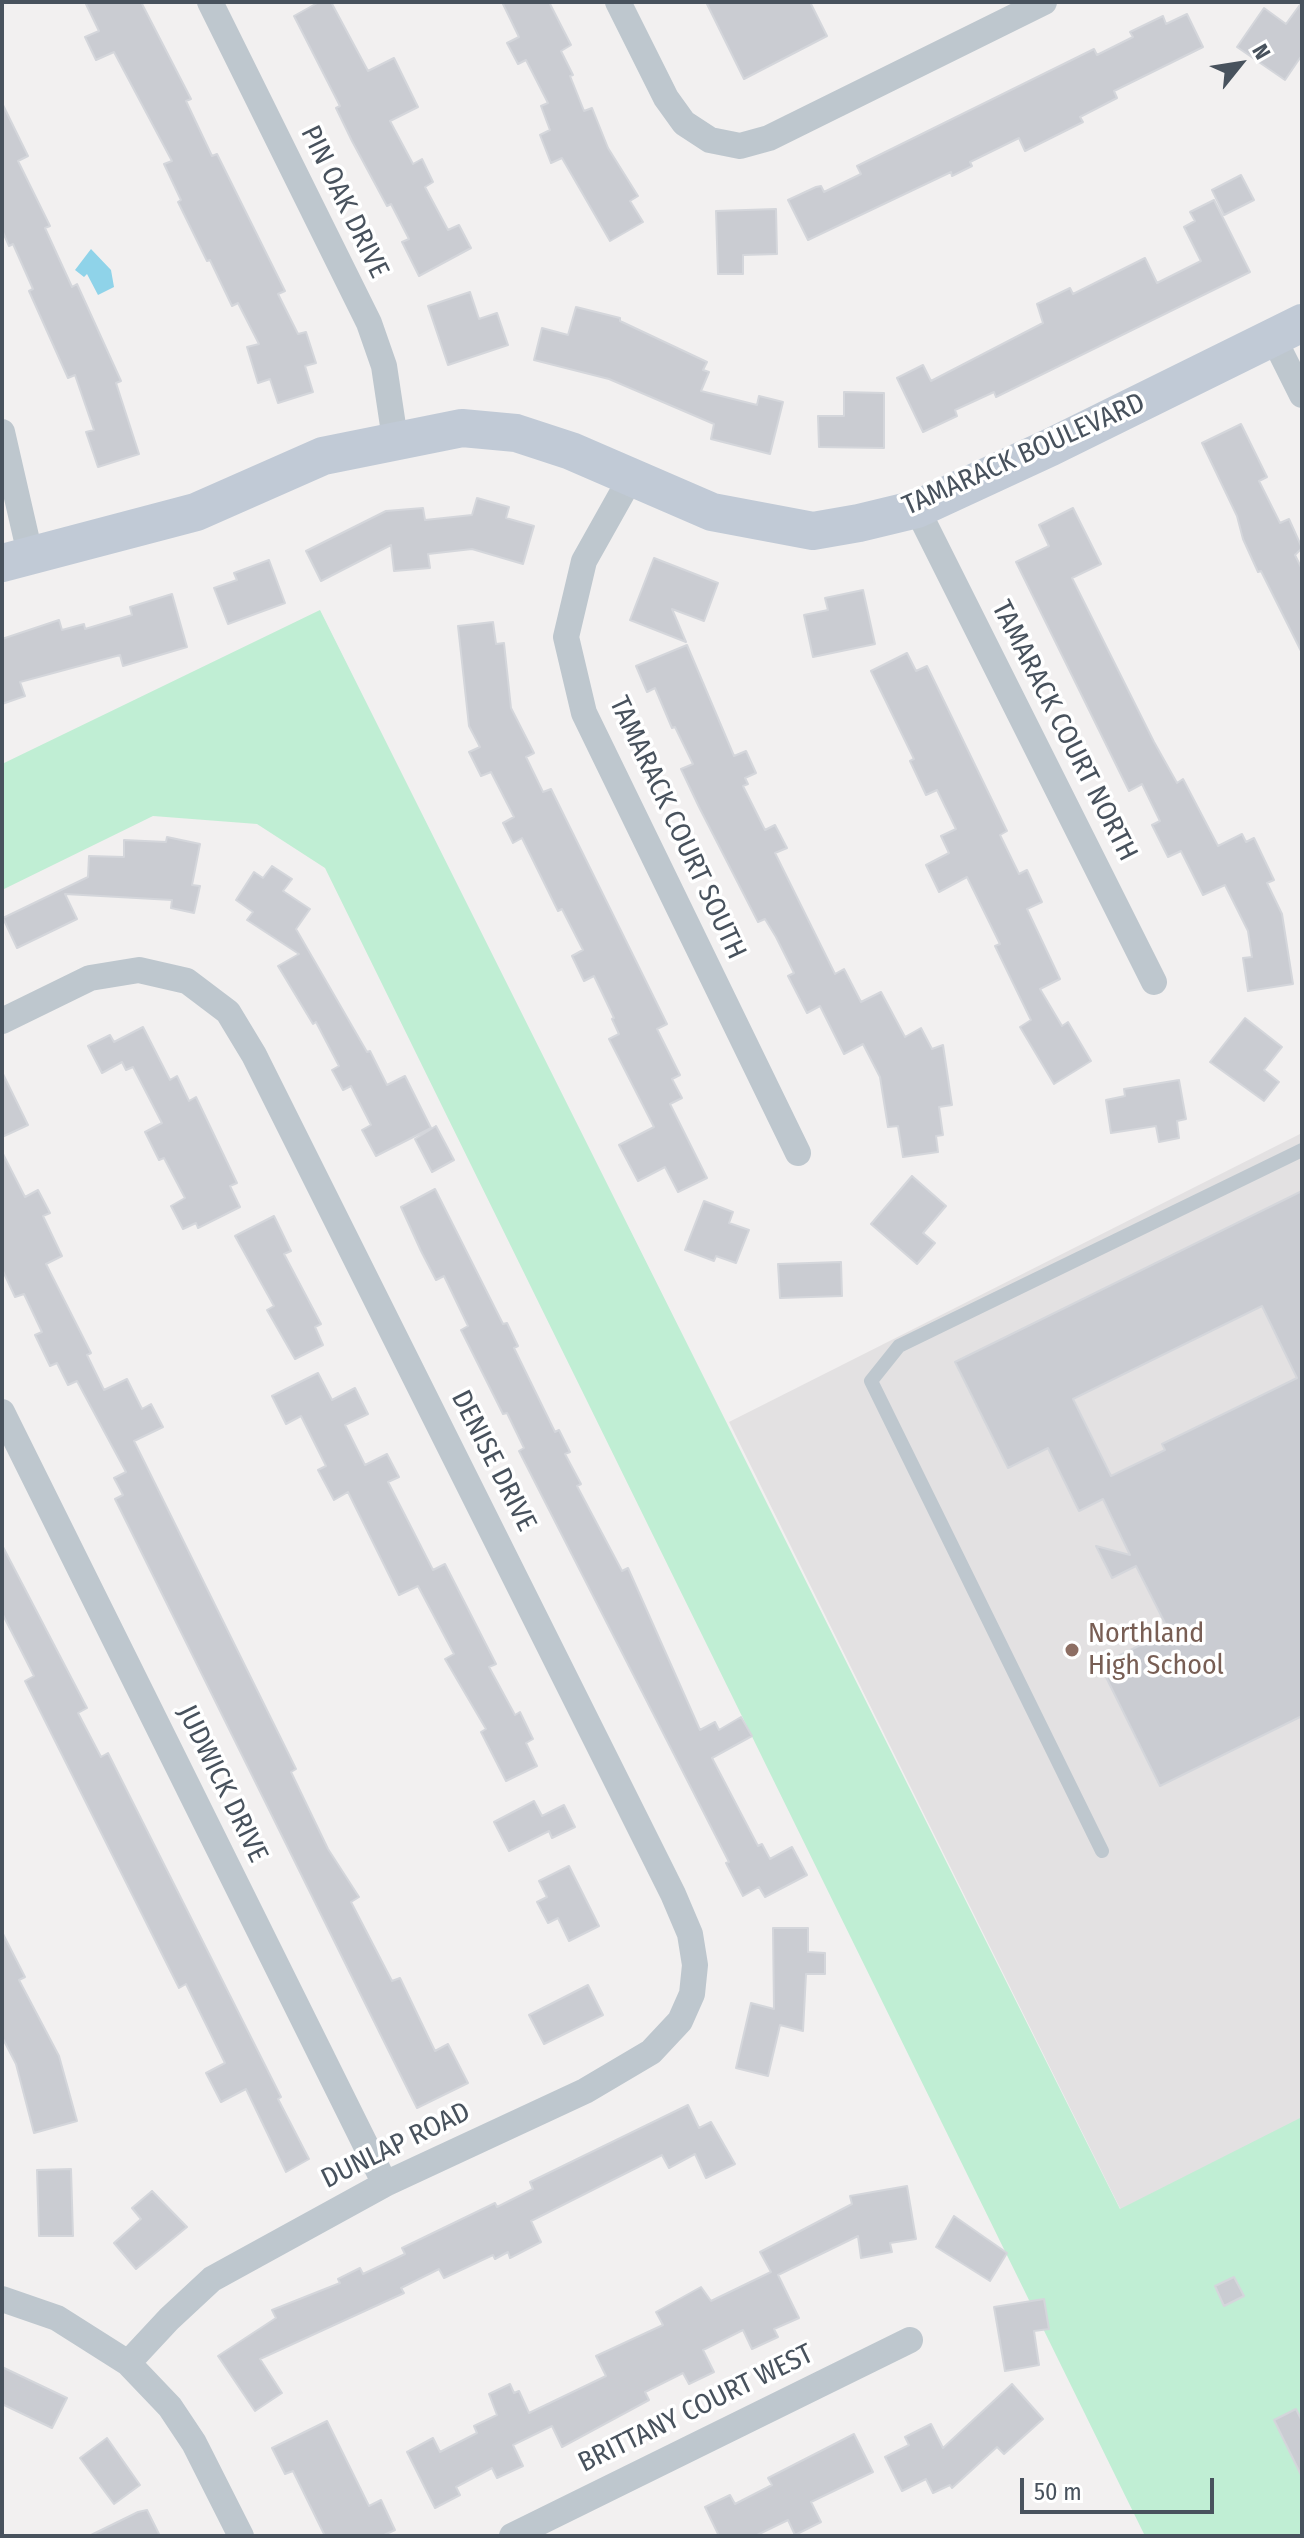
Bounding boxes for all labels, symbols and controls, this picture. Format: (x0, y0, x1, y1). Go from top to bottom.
north arrow (1200, 24, 1280, 104)
text: N (1246, 39, 1276, 64)
street label: PIN OAK DRIVE (293, 120, 395, 284)
street label: TAMARACK BOULEVARD (898, 387, 1150, 523)
street label: TAMARACK COURT NORTH (984, 595, 1144, 867)
street label: TAMARACK COURT SOUTH (601, 691, 753, 965)
street label: DENISE DRIVE (443, 1385, 543, 1537)
place label: Northland High School (1088, 1617, 1224, 1683)
marker: Northland High School (1063, 1641, 1081, 1659)
street label: JUDWICK DRIVE (170, 1700, 274, 1868)
street label: DUNLAP ROAD (316, 2096, 476, 2196)
street label: BRITTANY COURT WEST (573, 2338, 819, 2480)
scale bar (1024, 2462, 1218, 2512)
text: 50 m (1034, 2478, 1082, 2506)

